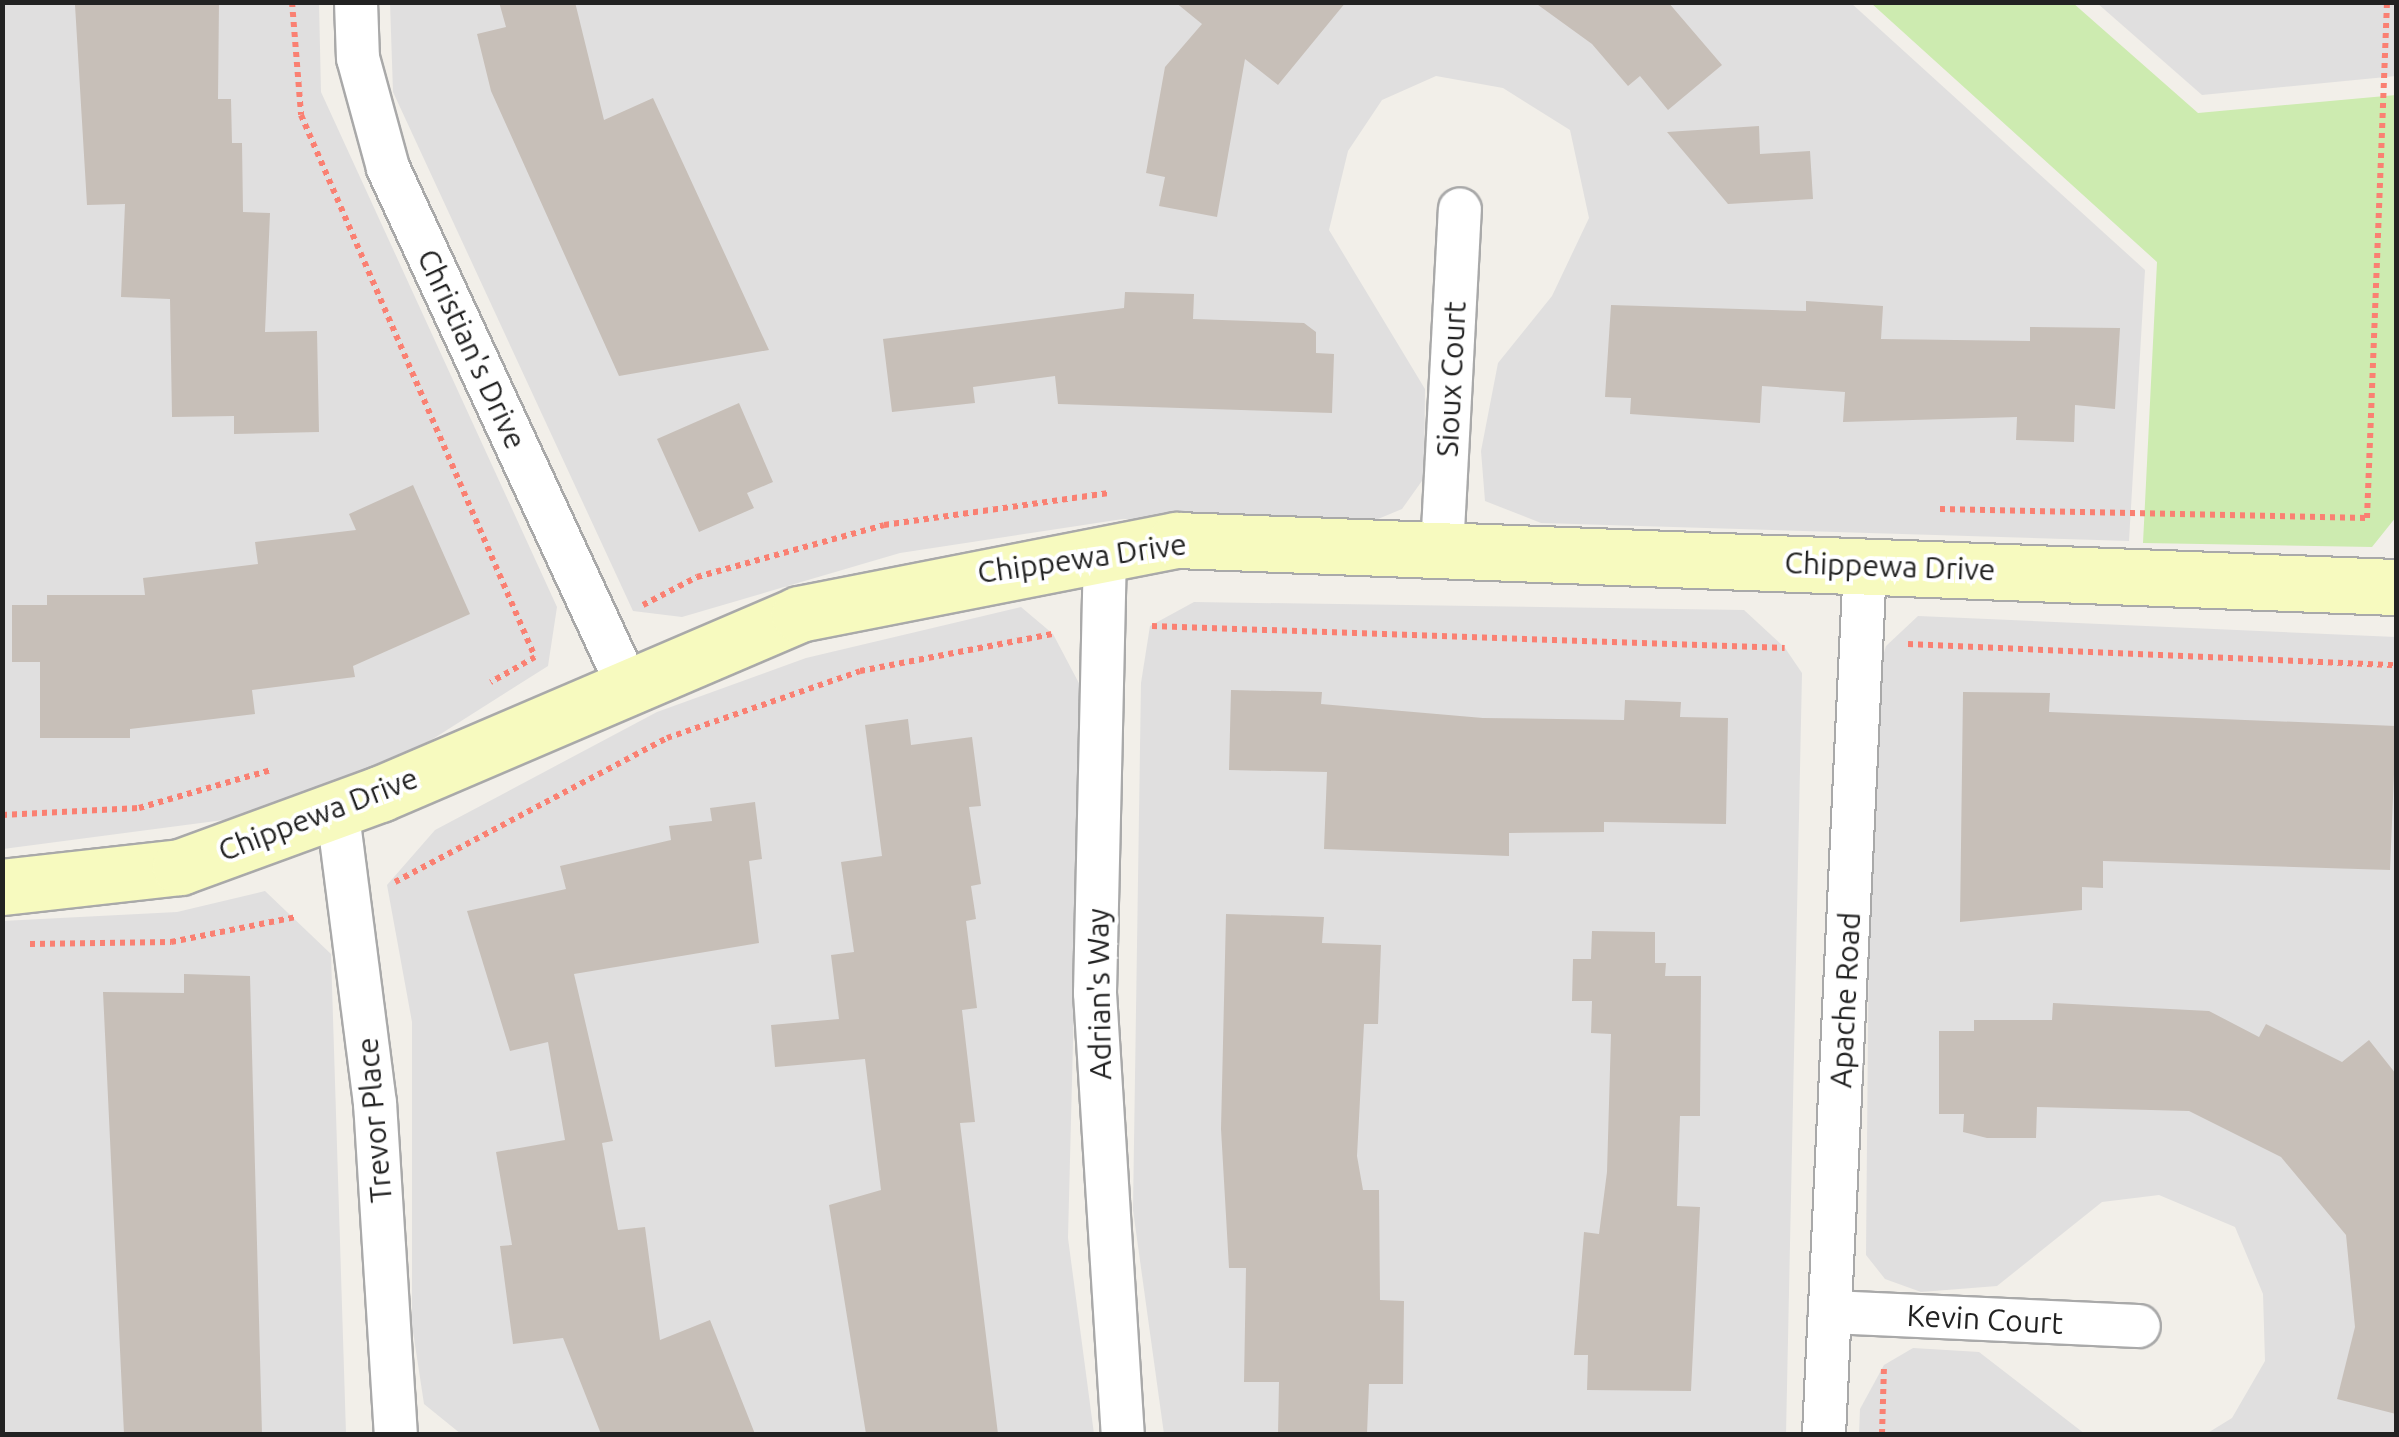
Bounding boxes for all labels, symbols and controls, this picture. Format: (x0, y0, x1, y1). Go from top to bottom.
street label: Christian's Drive (410, 243, 534, 455)
street label: Sioux Court (1429, 300, 1473, 458)
street label: Chippewa Drive (975, 525, 1189, 591)
street label: Chippewa Drive (1784, 544, 1996, 588)
street label: Chippewa Drive (213, 759, 423, 869)
street label: Adrian's Way (1080, 908, 1118, 1080)
street label: Apache Road (1822, 911, 1868, 1089)
street label: Trevor Place (349, 1036, 399, 1204)
street label: Kevin Court (1906, 1297, 2064, 1341)

